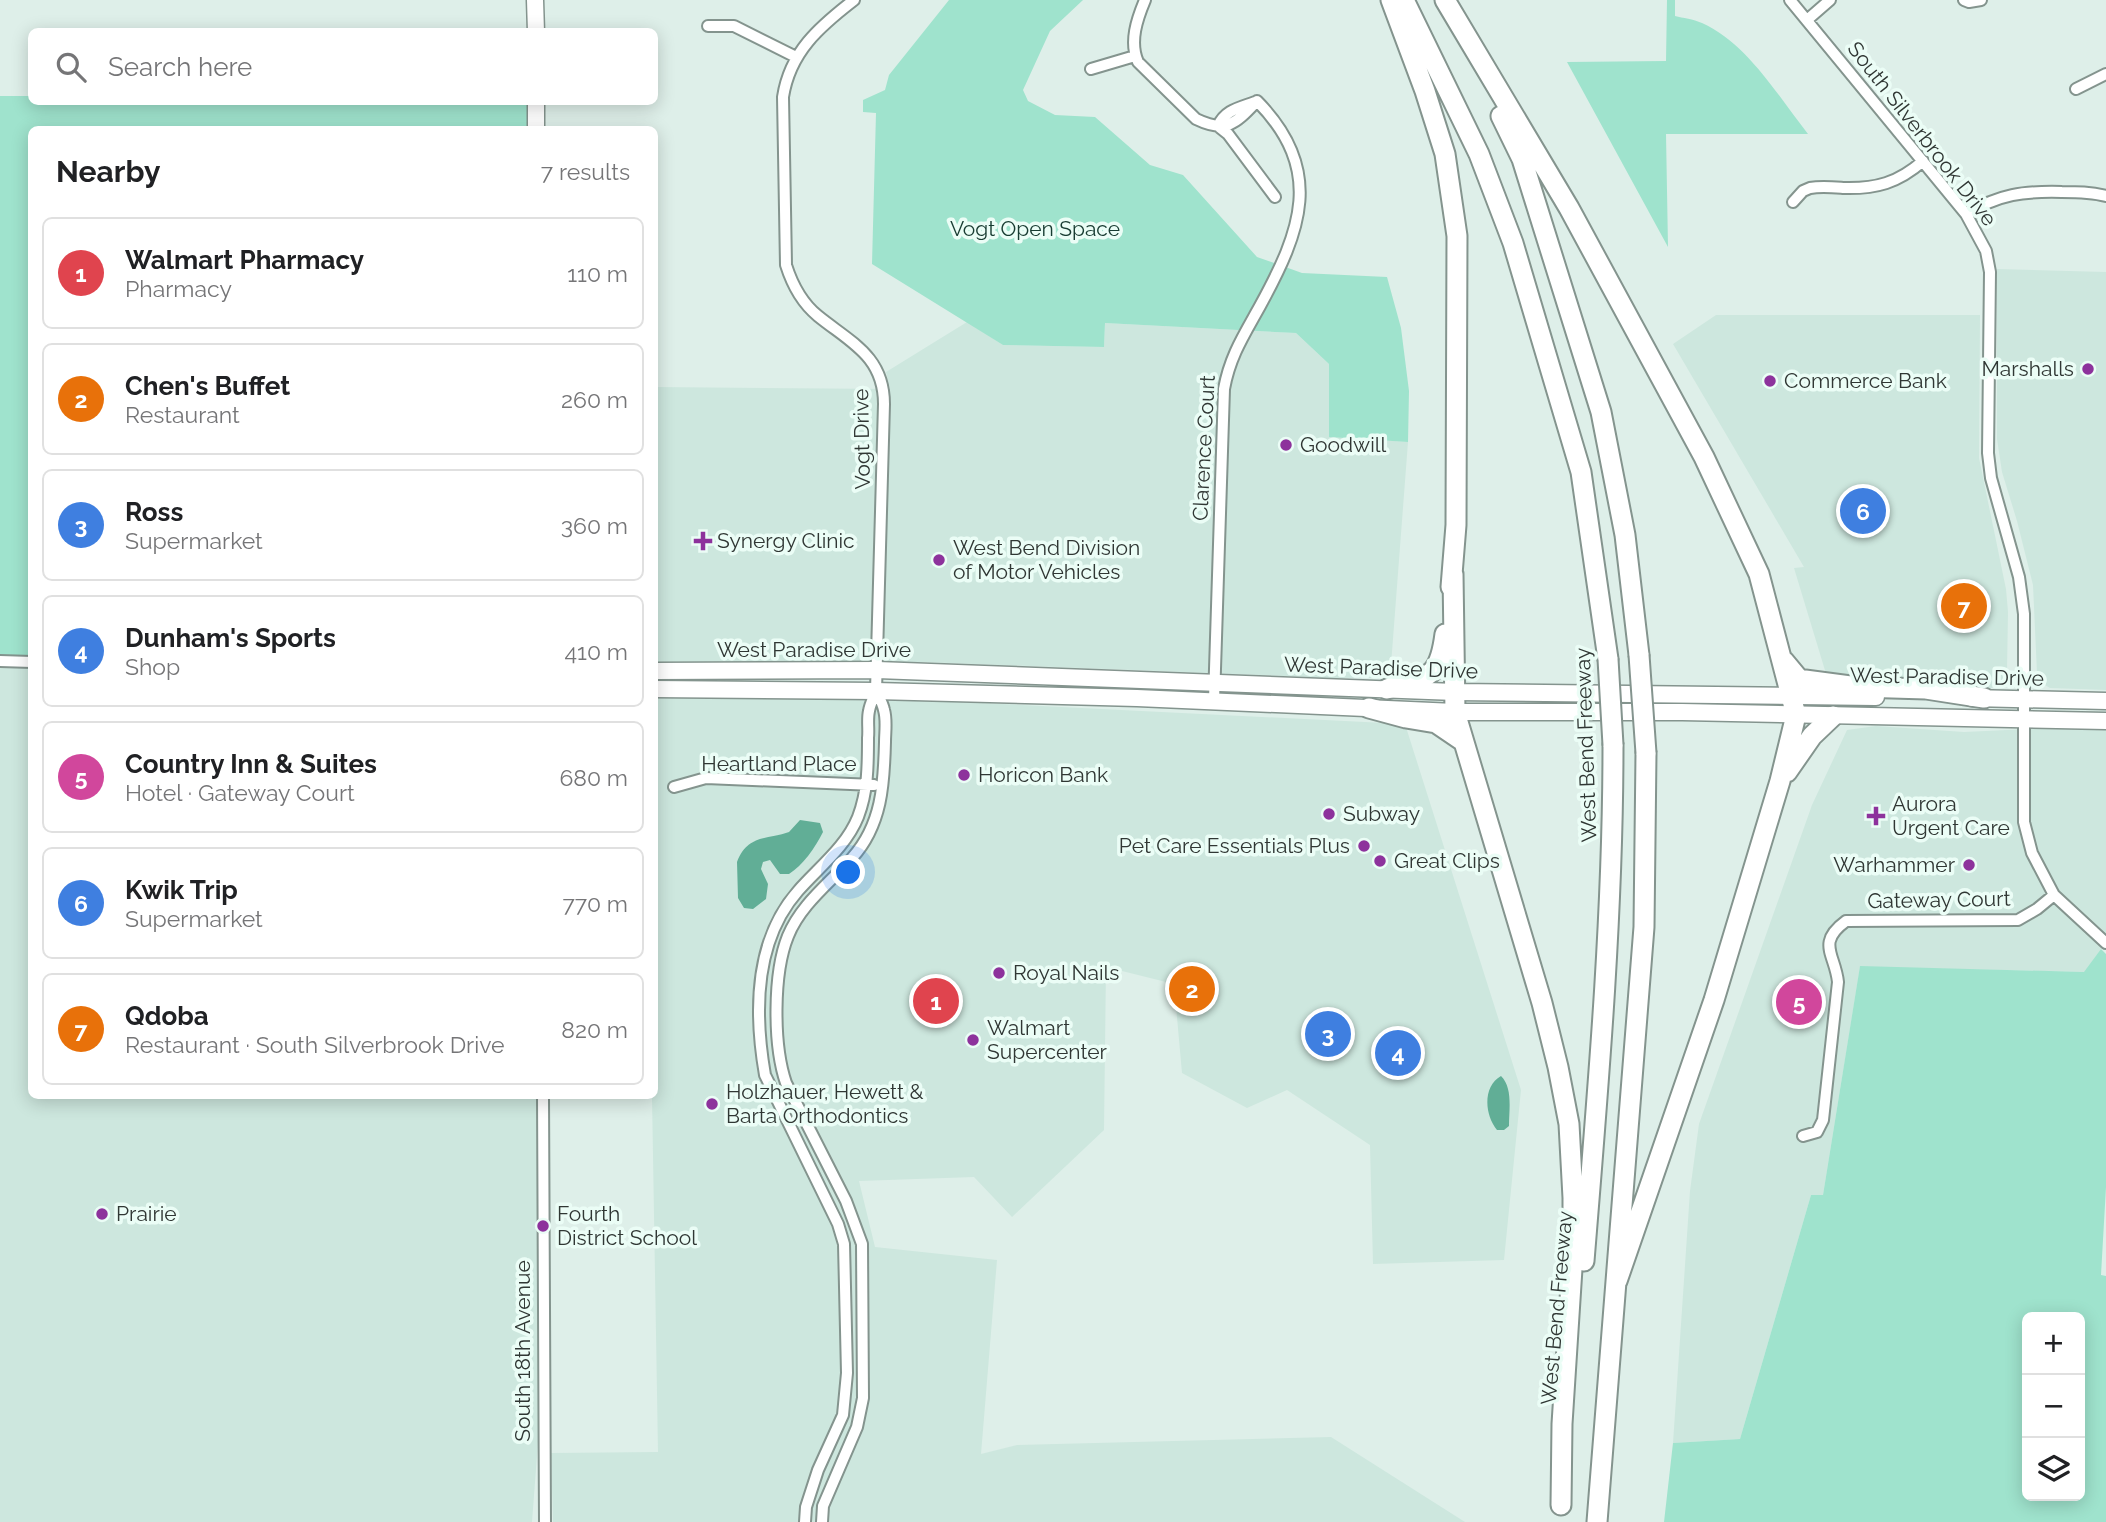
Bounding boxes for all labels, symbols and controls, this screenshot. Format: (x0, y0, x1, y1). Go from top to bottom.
search box (28, 28, 658, 105)
street label: South Silverbrook Drive (1843, 37, 2002, 231)
icon: search (52, 48, 90, 86)
text: Search here (108, 52, 252, 82)
text: Nearby (56, 154, 160, 189)
text: 7 results (541, 158, 630, 185)
park label: Vogt Open Space (950, 216, 1120, 241)
text: Walmart Pharmacy (125, 245, 364, 275)
text: 1 (75, 260, 87, 287)
text: 110 m (567, 260, 628, 287)
text: Pharmacy (125, 275, 232, 302)
place label: Marshalls (1981, 356, 2074, 381)
marker: Marshalls (2080, 361, 2096, 377)
place label: Commerce Bank (1784, 368, 1947, 393)
text: Chen's Buffet (125, 371, 290, 401)
marker: Commerce Bank (1762, 373, 1778, 389)
street label: Clarence Court (1187, 374, 1220, 522)
text: 2 (75, 386, 87, 413)
text: 260 m (561, 386, 628, 413)
street label: Vogt Drive (848, 388, 875, 490)
text: Restaurant (125, 401, 240, 428)
place label: Goodwill (1300, 432, 1386, 457)
marker: Goodwill (1278, 437, 1294, 453)
pin: 6 (1840, 485, 1886, 537)
text: Ross (125, 497, 183, 527)
text: 3 (75, 512, 87, 539)
text: 360 m (561, 512, 628, 539)
text: Supermarket (125, 527, 263, 554)
place label: Synergy Clinic (717, 528, 855, 553)
marker: Synergy Clinic (695, 533, 711, 549)
place label: West Bend Division of Motor Vehicles (953, 535, 1140, 584)
marker: West Bend Division of Motor Vehicles (931, 552, 947, 568)
pin: 7 (1941, 580, 1987, 632)
text: Dunham's Sports (125, 623, 336, 653)
street label: West Paradise Drive (717, 637, 911, 662)
text: 4 (74, 638, 88, 665)
text: 410 m (565, 638, 628, 665)
street label: West Bend Freeway (1570, 647, 1601, 843)
street label: West Paradise Drive (1284, 652, 1478, 683)
text: Shop (125, 653, 180, 680)
street label: West Paradise Drive (1850, 662, 2044, 691)
text: Country Inn & Suites (125, 749, 377, 779)
street label: Heartland Place (701, 751, 857, 776)
place label: Horicon Bank (978, 762, 1108, 787)
text: 5 (75, 764, 87, 791)
text: 680 m (559, 764, 628, 791)
marker: Horicon Bank (956, 767, 972, 783)
text: Hotel · Gateway Court (125, 779, 355, 806)
place label: Aurora Urgent Care (1892, 791, 2010, 840)
place label: Subway (1343, 801, 1420, 826)
marker: Subway (1321, 806, 1337, 822)
marker: Aurora Urgent Care (1866, 806, 1886, 826)
place label: Pet Care Essentials Plus (1119, 833, 1350, 858)
marker: Pet Care Essentials Plus (1356, 838, 1372, 854)
place label: Great Clips (1394, 848, 1500, 873)
place label: Warhammer (1833, 852, 1956, 877)
marker: Great Clips (1372, 853, 1388, 869)
your location (831, 855, 865, 889)
marker: Warhammer (1961, 857, 1977, 873)
text: Kwik Trip (125, 875, 238, 905)
street label: Gateway Court (1867, 886, 2011, 913)
text: 6 (74, 890, 88, 917)
text: 770 m (562, 890, 628, 917)
text: Supermarket (125, 905, 263, 932)
place label: Royal Nails (1013, 960, 1119, 985)
pin: 2 (1169, 963, 1215, 1015)
marker: Royal Nails (991, 965, 1007, 981)
pin: 1 (913, 975, 959, 1027)
pin: 5 (1776, 976, 1822, 1028)
text: Qdoba (125, 1001, 209, 1031)
pin: 3 (1305, 1008, 1351, 1060)
place label: Walmart Supercenter (987, 1015, 1108, 1064)
text: 7 (75, 1016, 87, 1043)
text: 820 m (561, 1016, 628, 1043)
pin: 4 (1375, 1027, 1421, 1079)
text: Restaurant · South Silverbrook Drive (125, 1031, 505, 1058)
marker: Walmart Supercenter (965, 1032, 981, 1048)
place label: Holzhauer, Hewett & Barta Orthodontics (726, 1079, 923, 1128)
marker: Holzhauer, Hewett & Barta Orthodontics (704, 1096, 720, 1112)
place label: Prairie (116, 1201, 177, 1226)
place label: Fourth District School (557, 1201, 697, 1250)
marker: Prairie (94, 1206, 110, 1222)
street label: West Bend Freeway (1536, 1210, 1577, 1406)
marker: Fourth District School (535, 1218, 551, 1234)
street label: South 18th Avenue (510, 1260, 535, 1442)
map controls (2022, 1312, 2085, 1501)
button: + (2022, 1312, 2085, 1375)
button: − (2022, 1375, 2085, 1438)
button: layers (2022, 1438, 2085, 1501)

